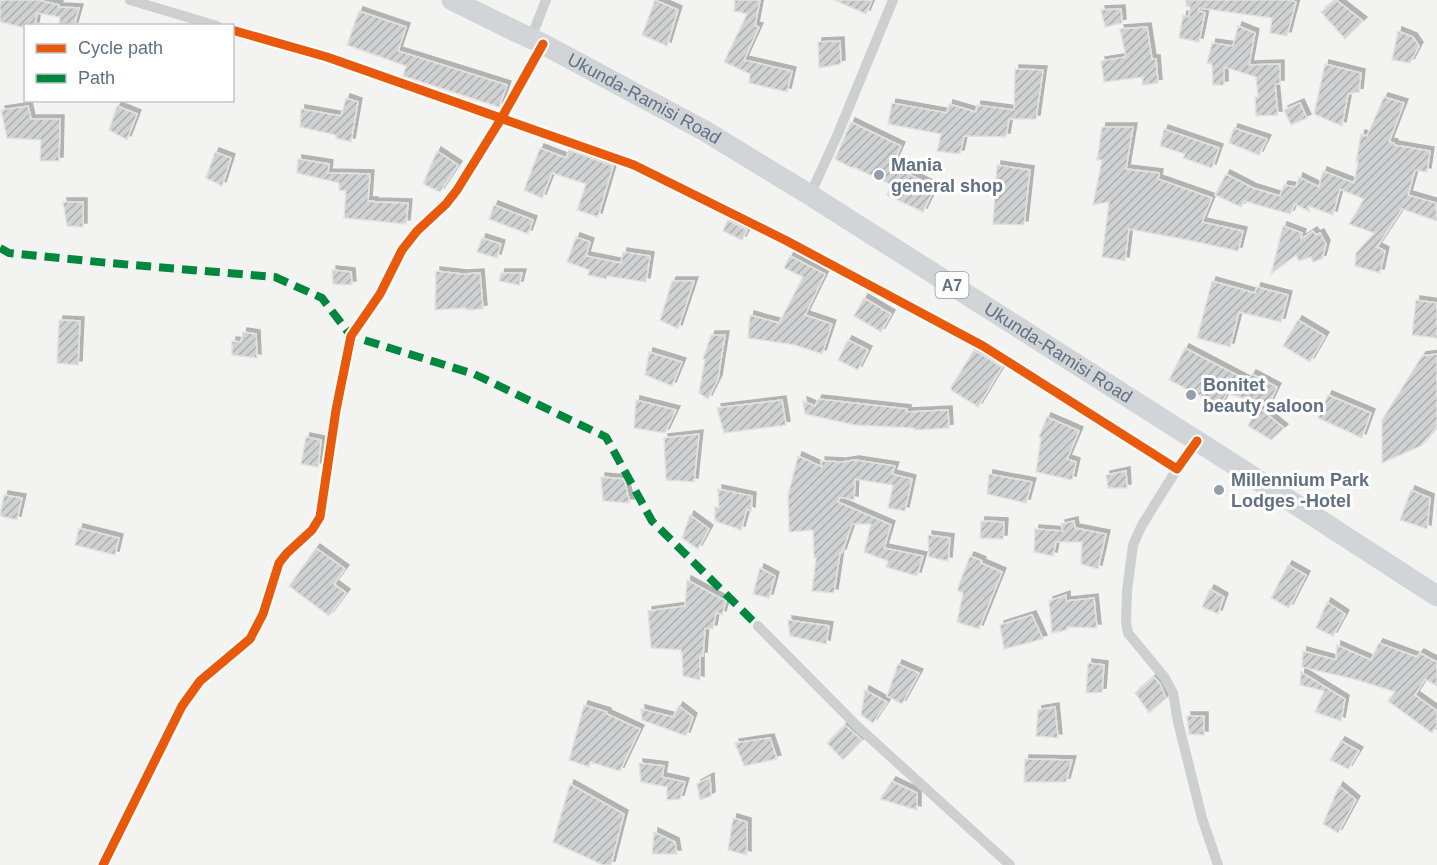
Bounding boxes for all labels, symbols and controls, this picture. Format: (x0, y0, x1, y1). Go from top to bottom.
legend (24, 24, 234, 102)
text: Cycle path (78, 38, 163, 58)
street label: Ukunda-Ramisi Road (564, 49, 724, 148)
text: Path (78, 68, 115, 88)
place label: Mania general shop (891, 155, 1003, 196)
marker: Mania general shop (872, 168, 886, 182)
road number: A7 (936, 272, 968, 298)
street label: Ukunda-Ramisi Road (981, 298, 1136, 407)
place label: Bonitet beauty saloon (1203, 375, 1324, 416)
marker: Bonitet beauty saloon (1184, 388, 1198, 402)
place label: Millennium Park Lodges -Hotel (1231, 470, 1370, 511)
marker: Millennium Park Lodges -Hotel (1212, 483, 1226, 497)

